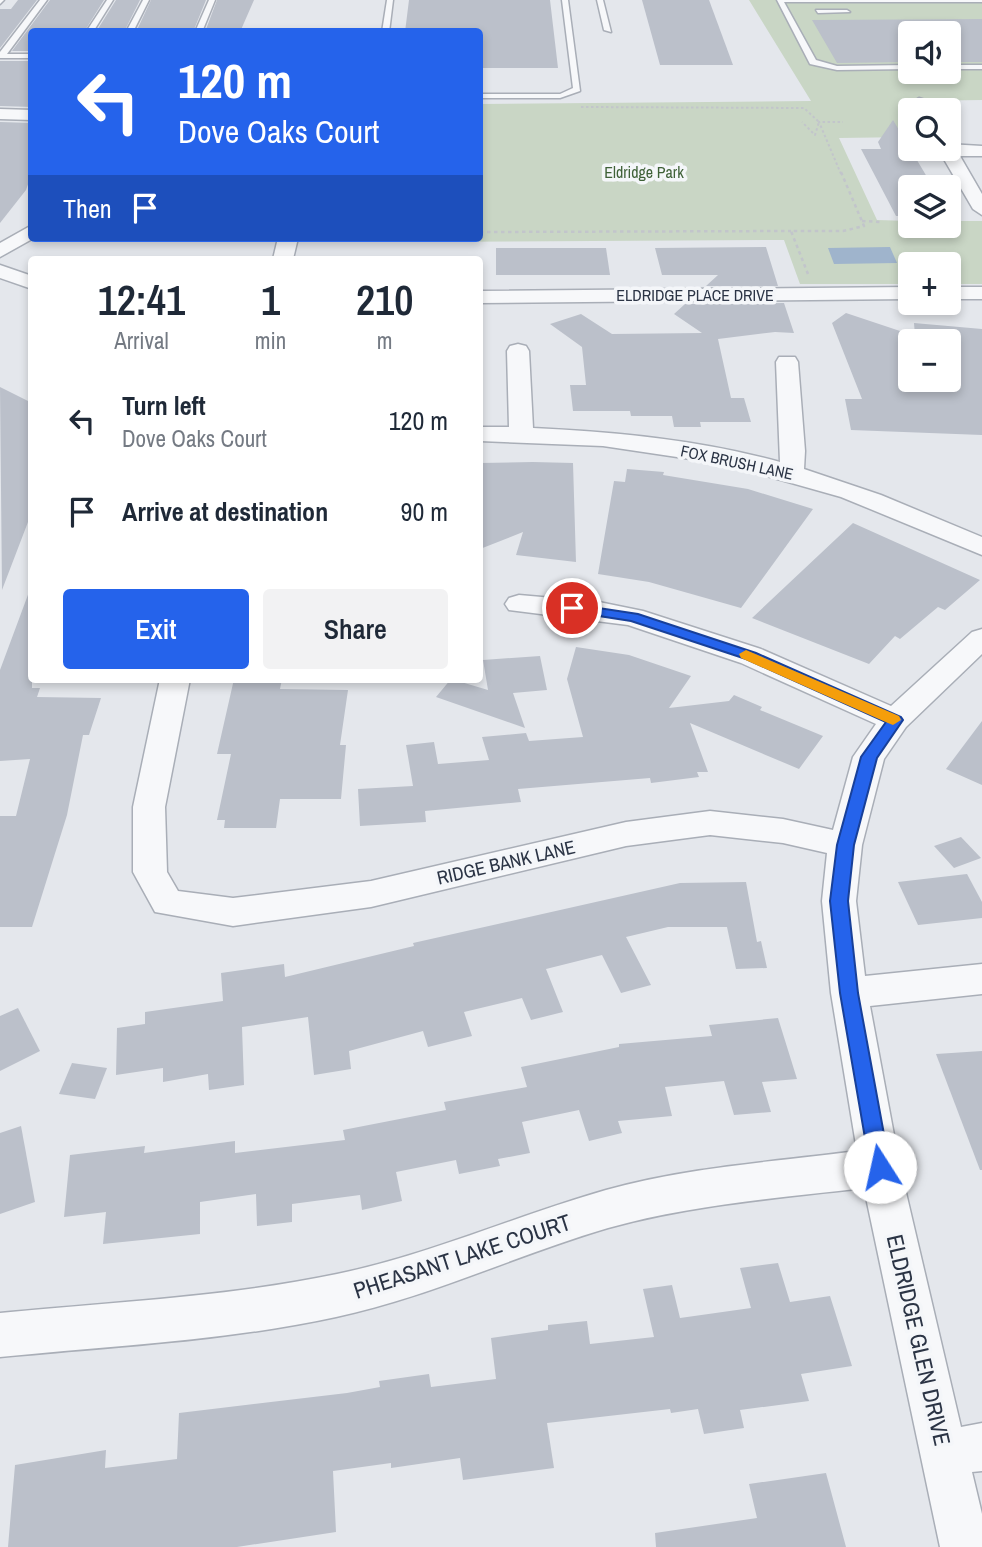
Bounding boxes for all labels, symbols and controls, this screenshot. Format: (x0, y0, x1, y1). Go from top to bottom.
map controls (898, 21, 961, 392)
button: sound (898, 21, 961, 84)
text: 120 m (178, 47, 292, 113)
icon: left (63, 56, 154, 147)
button: search (898, 98, 961, 161)
text: Dove Oaks Court (178, 110, 379, 153)
park label: Eldridge Park (604, 161, 684, 183)
button: layers (898, 175, 961, 238)
icon: arrive (126, 189, 164, 227)
text: Then (63, 191, 112, 226)
button: + (898, 252, 961, 315)
text: 12:41 (98, 272, 185, 328)
text: 1 (261, 272, 280, 328)
text: 210 (356, 272, 413, 328)
street label: ELDRIDGE PLACE DRIVE (616, 284, 774, 306)
text: Arrival (114, 325, 169, 356)
text: min (255, 325, 286, 356)
text: m (377, 325, 392, 356)
button: − (898, 329, 961, 392)
text: Turn left (122, 388, 206, 423)
icon: left (63, 402, 101, 440)
text: 120 m (389, 403, 448, 438)
text: Dove Oaks Court (122, 423, 267, 454)
street label: FOX BRUSH LANE (679, 439, 795, 485)
icon: arrive (63, 493, 101, 531)
text: Arrive at destination (122, 494, 328, 529)
text: 90 m (401, 494, 448, 529)
pin (542, 578, 602, 638)
button: Exit (63, 589, 249, 669)
button: Share (263, 589, 448, 669)
icon: arrive (553, 589, 591, 627)
street label: RIDGE BANK LANE (434, 833, 578, 891)
position arrow (843, 1130, 917, 1204)
street label: PHEASANT LAKE COURT (349, 1206, 575, 1306)
street label: ELDRIDGE GLEN DRIVE (880, 1231, 958, 1449)

